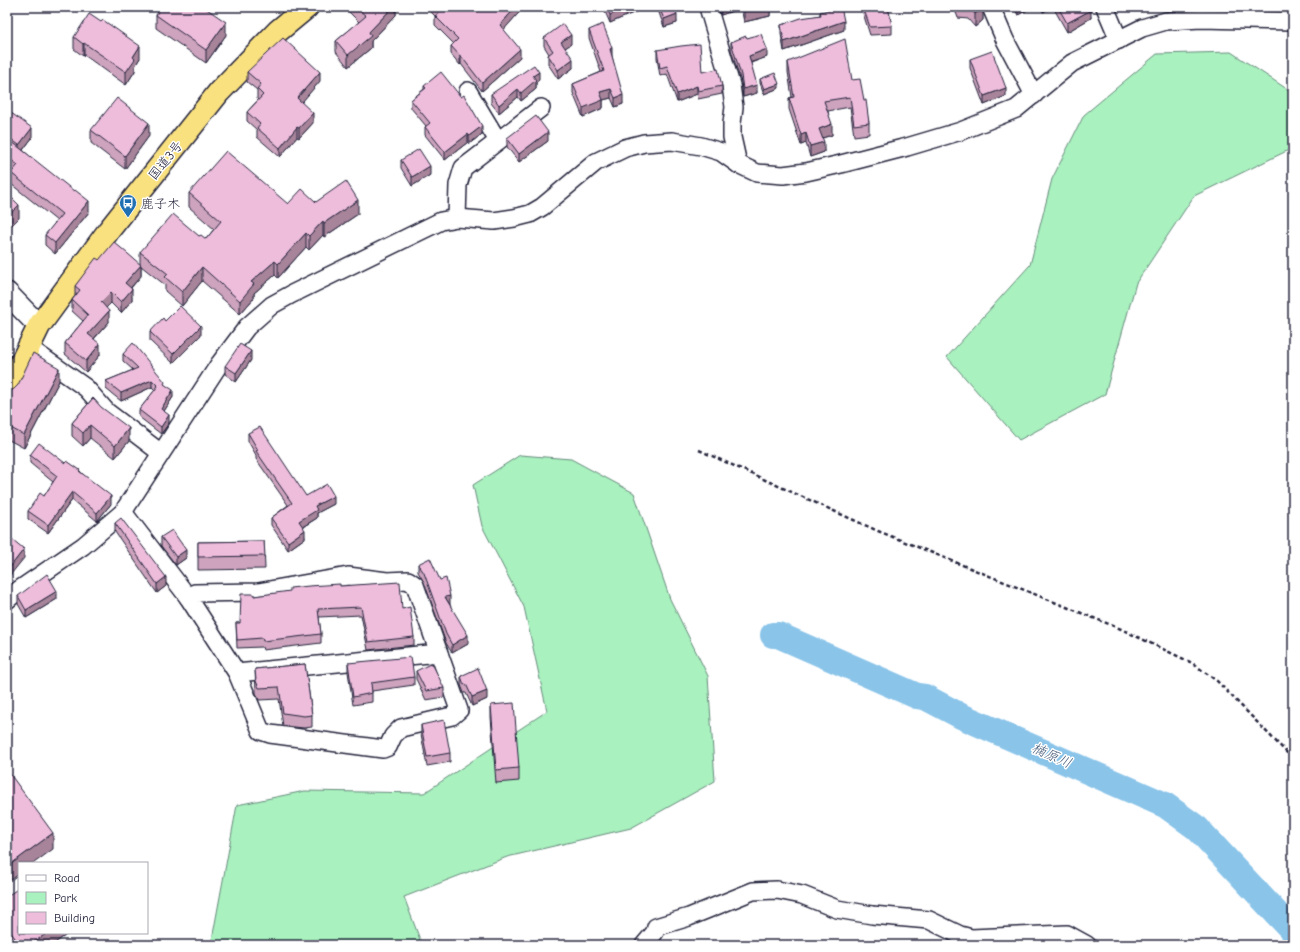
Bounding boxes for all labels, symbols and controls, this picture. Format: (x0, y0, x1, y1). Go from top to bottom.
street label: 国道3号 (145, 138, 186, 183)
bus stop icon: 鹿子木 (118, 193, 138, 218)
place label: 鹿子木 (141, 196, 180, 211)
water label: 楠原川 (1029, 739, 1074, 772)
legend (18, 862, 148, 934)
text: Road (54, 871, 80, 885)
text: Park (54, 891, 77, 905)
text: Building (54, 911, 95, 925)

